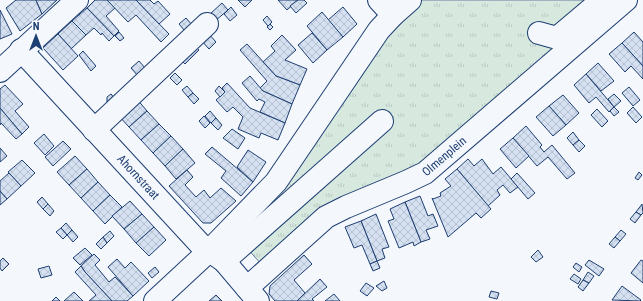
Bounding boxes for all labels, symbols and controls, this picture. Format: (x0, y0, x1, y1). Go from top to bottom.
north arrow (16, 16, 56, 56)
text: N (33, 20, 40, 33)
street label: Olmenplein (419, 134, 469, 179)
street label: Ahornstraat (114, 152, 163, 203)

